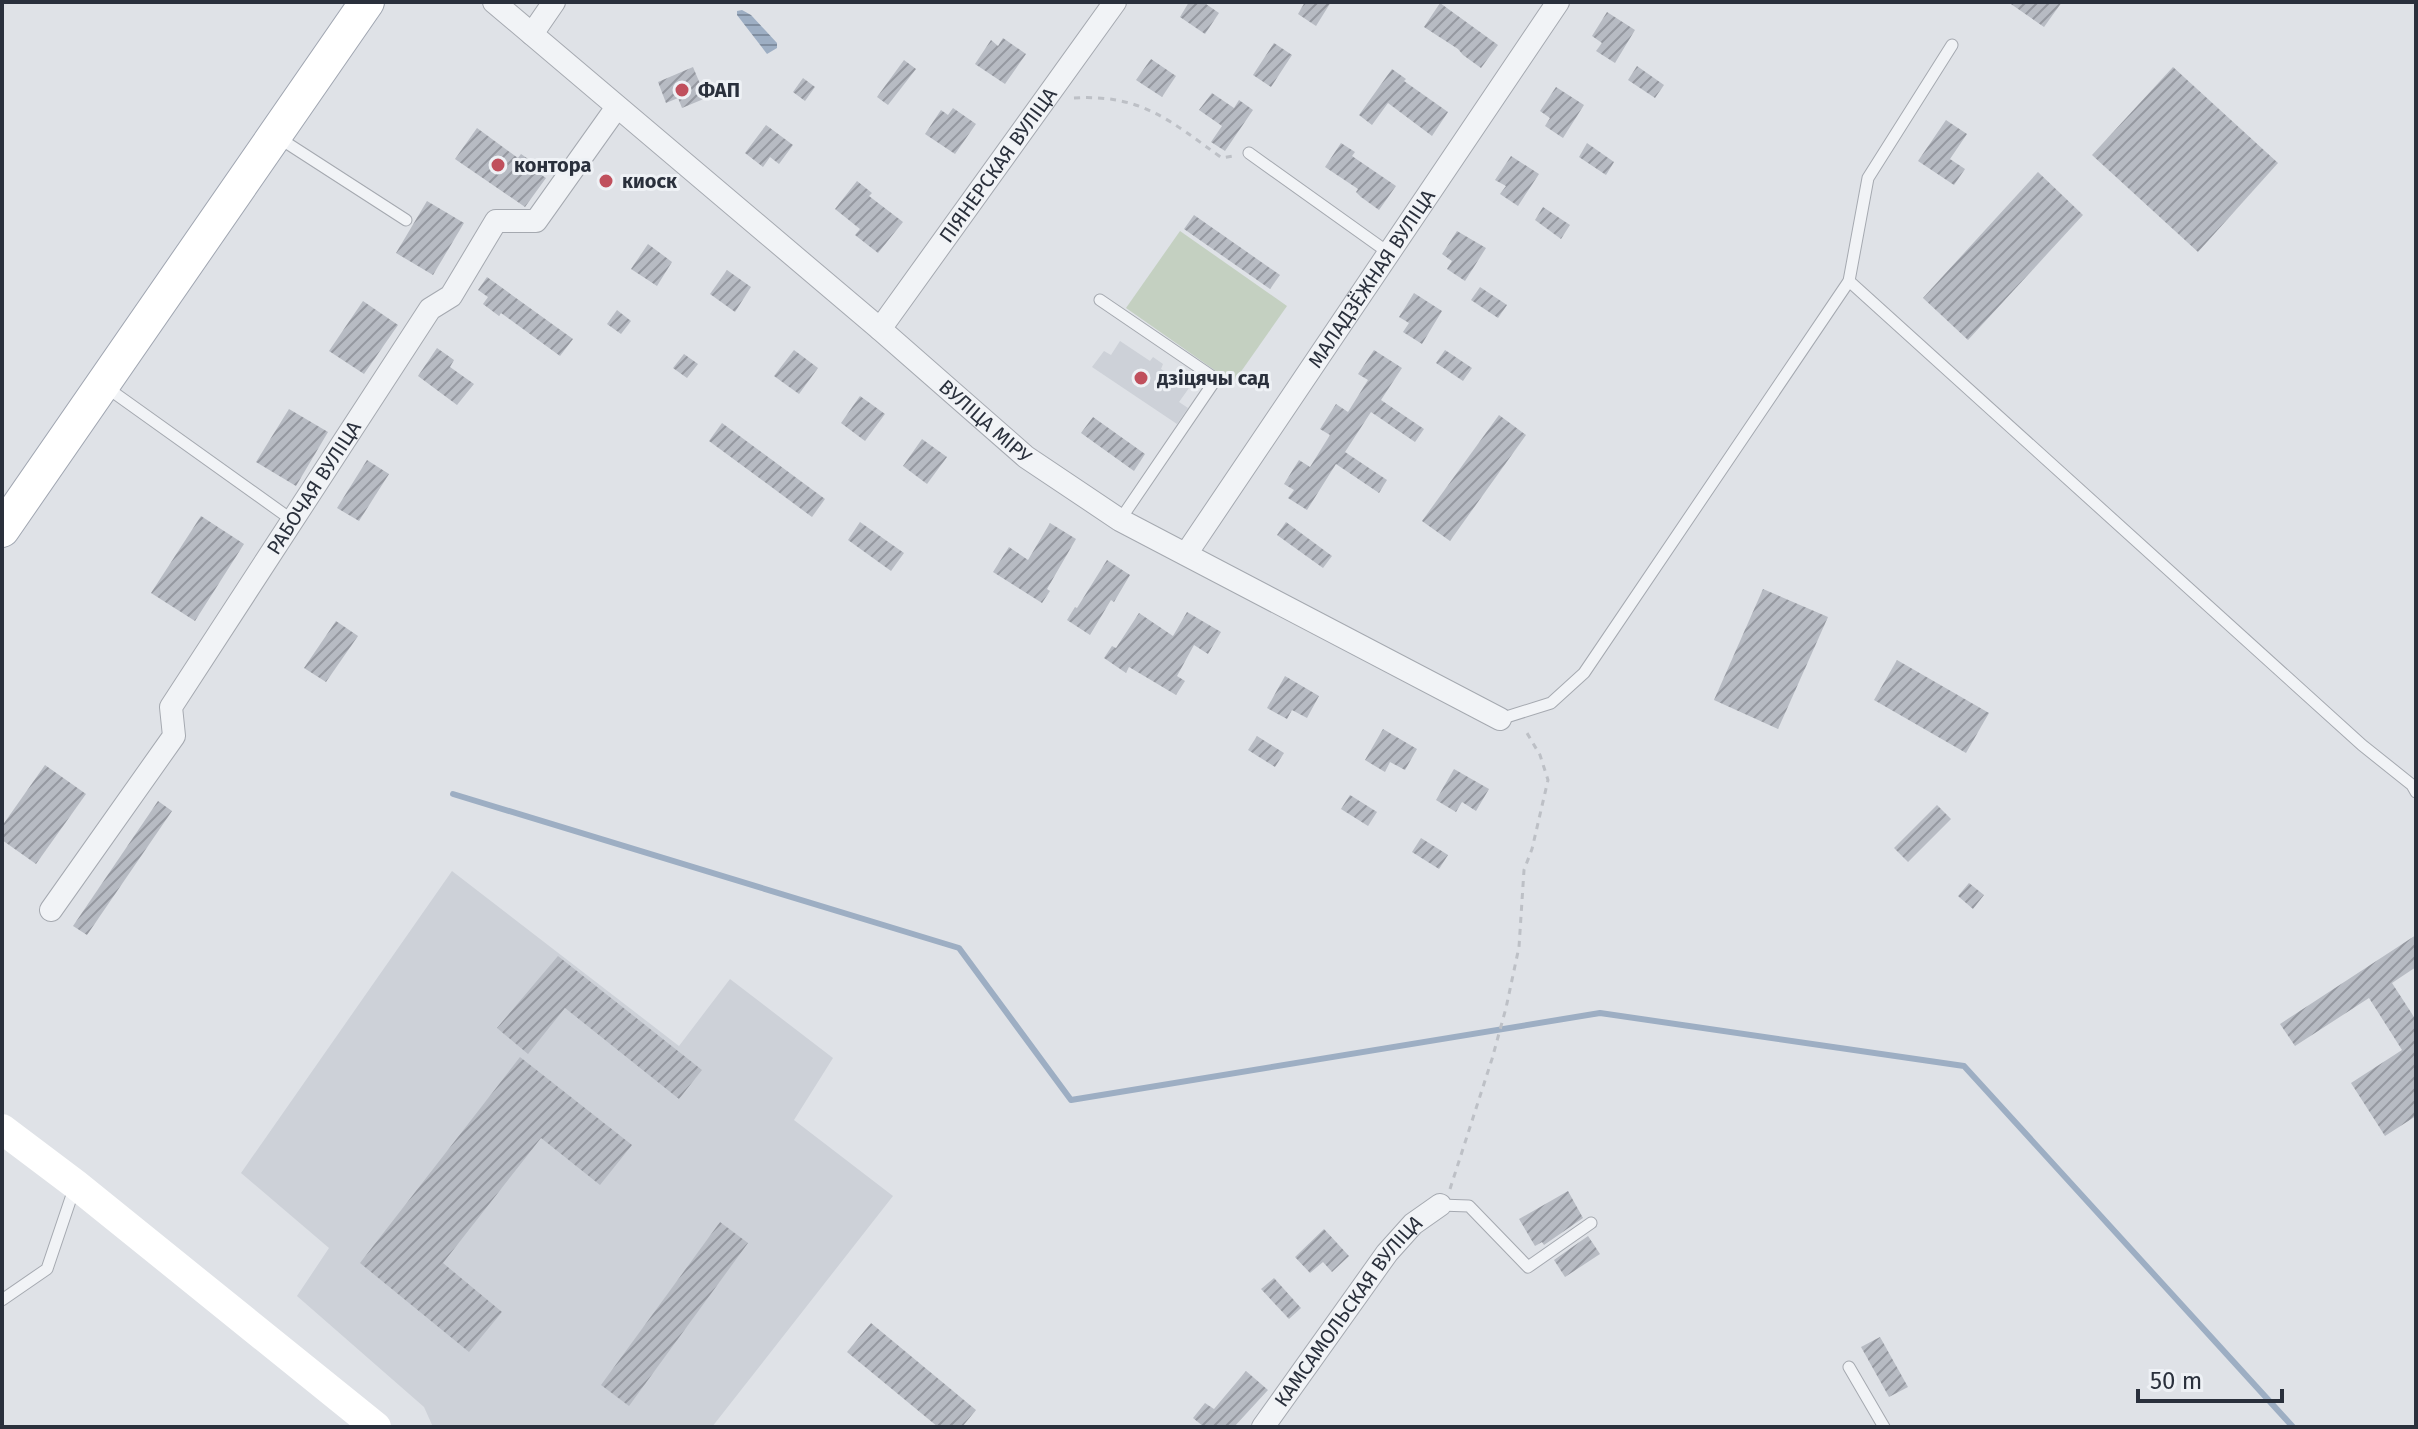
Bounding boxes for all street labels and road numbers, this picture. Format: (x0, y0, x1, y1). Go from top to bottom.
street label: ПІЯНЕРСКАЯ ВУЛІЦА (934, 82, 1062, 247)
street label: МАЛАДЗЁЖНАЯ ВУЛІЦА (1303, 185, 1440, 372)
street label: ВУЛІЦА МІРУ (934, 375, 1037, 468)
street label: РАБОЧАЯ ВУЛІЦА (262, 416, 366, 559)
street label: КАМСАМОЛЬСКАЯ ВУЛІЦА (1269, 1209, 1427, 1411)

